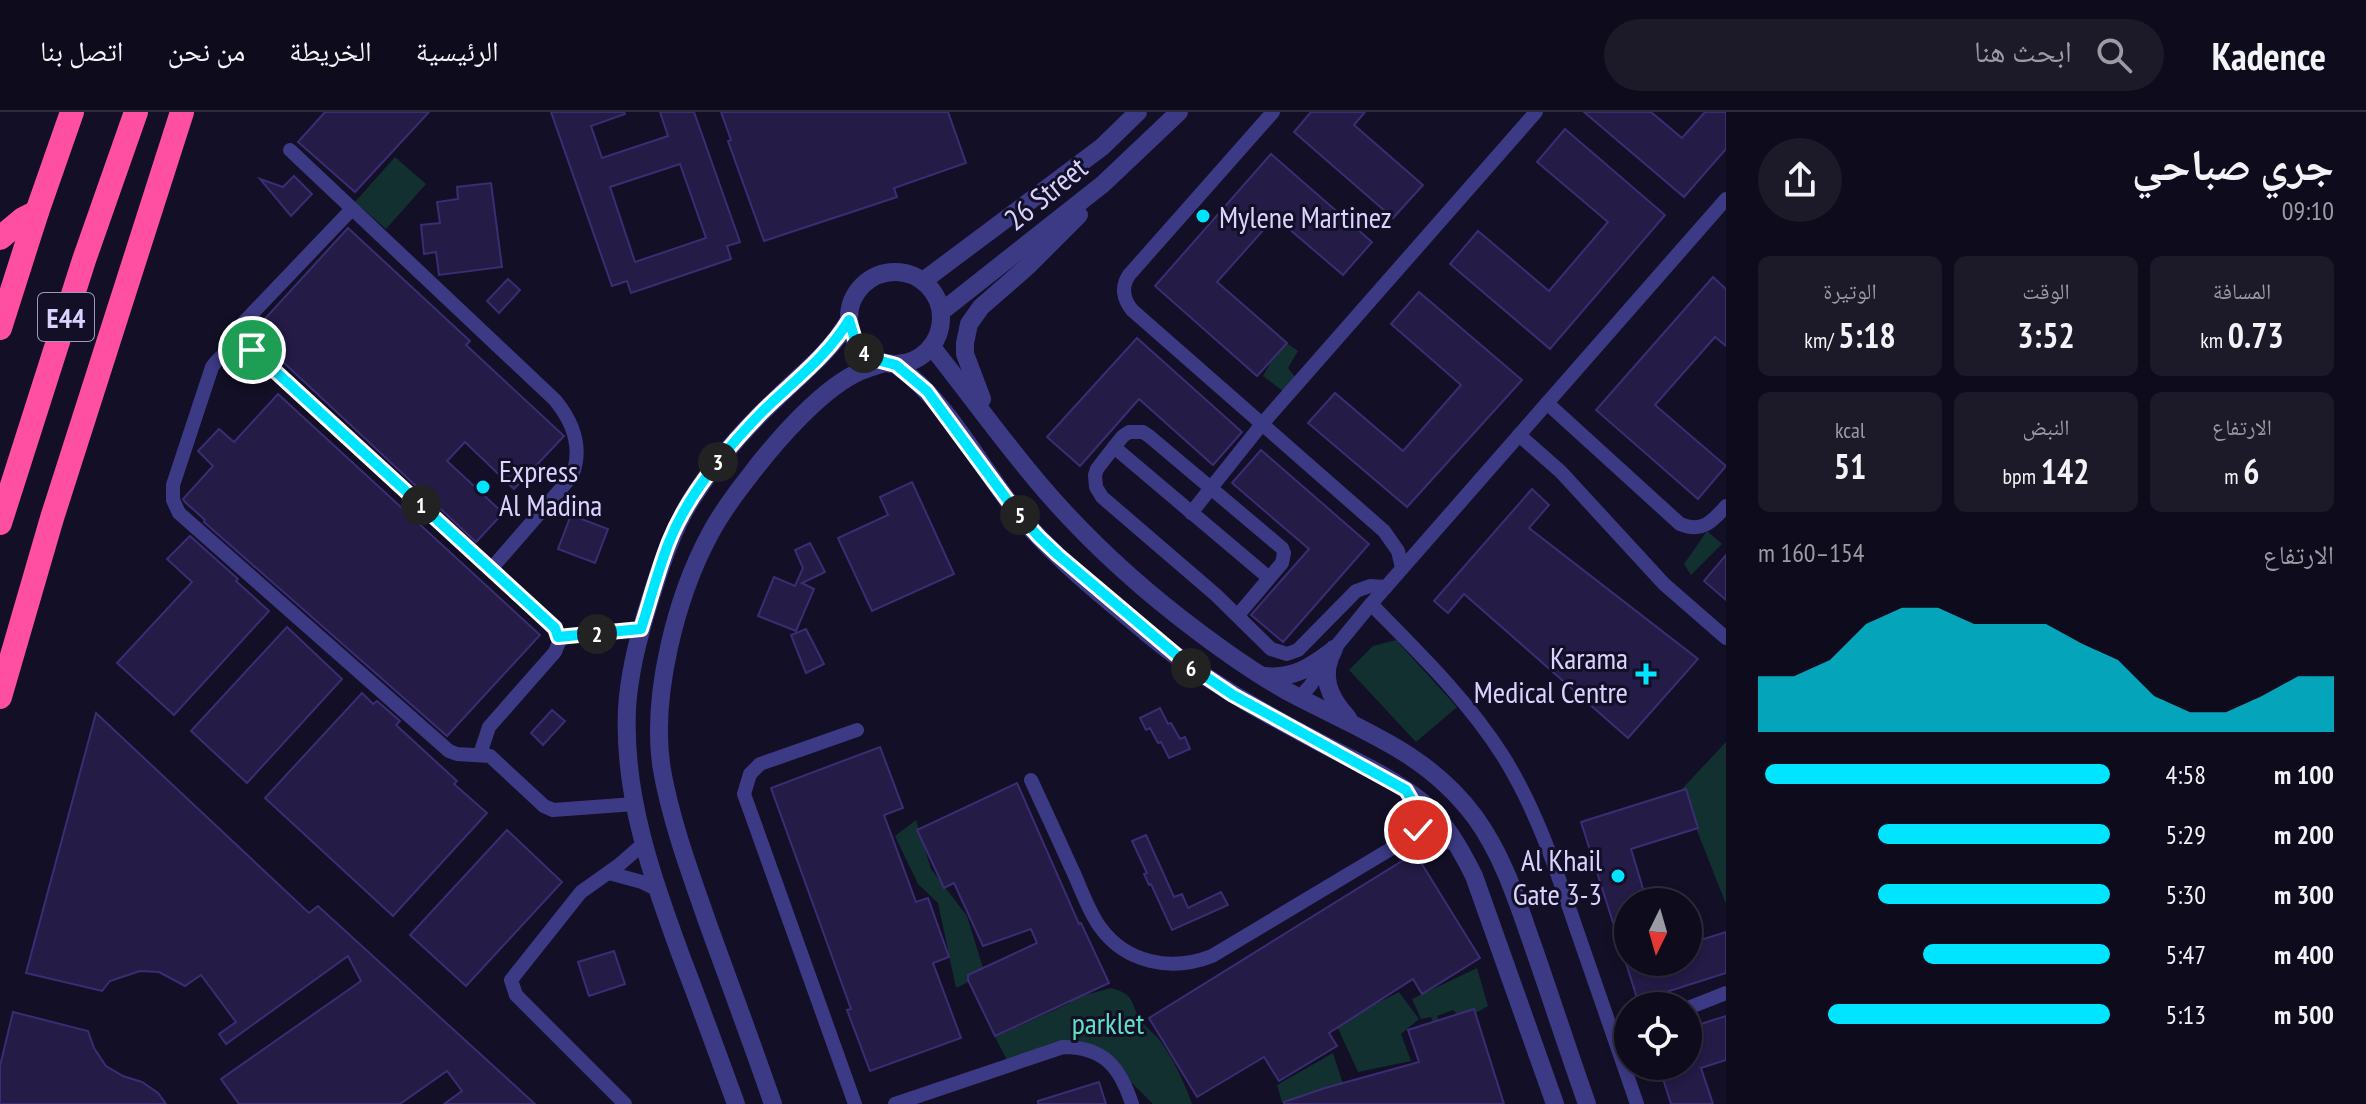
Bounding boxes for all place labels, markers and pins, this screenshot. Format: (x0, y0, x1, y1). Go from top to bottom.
place label: Mylene Martinez (1219, 197, 1392, 236)
marker: Mylene Martinez (1194, 207, 1212, 225)
pin (218, 316, 286, 384)
pin: 4 (844, 333, 884, 373)
pin: 3 (698, 442, 738, 482)
place label: Express Al Madina (499, 451, 602, 524)
marker: Express Al Madina (474, 478, 492, 496)
pin: 1 (401, 485, 441, 525)
pin: 5 (1000, 495, 1040, 535)
pin: 2 (577, 614, 617, 654)
place label: Karama Medical Centre (1474, 638, 1628, 711)
pin: 6 (1171, 648, 1211, 688)
marker: Karama Medical Centre (1635, 663, 1657, 685)
pin (1384, 796, 1452, 864)
place label: Al Khail Gate 3-3 (1513, 840, 1602, 913)
marker: Al Khail Gate 3-3 (1609, 867, 1627, 885)

